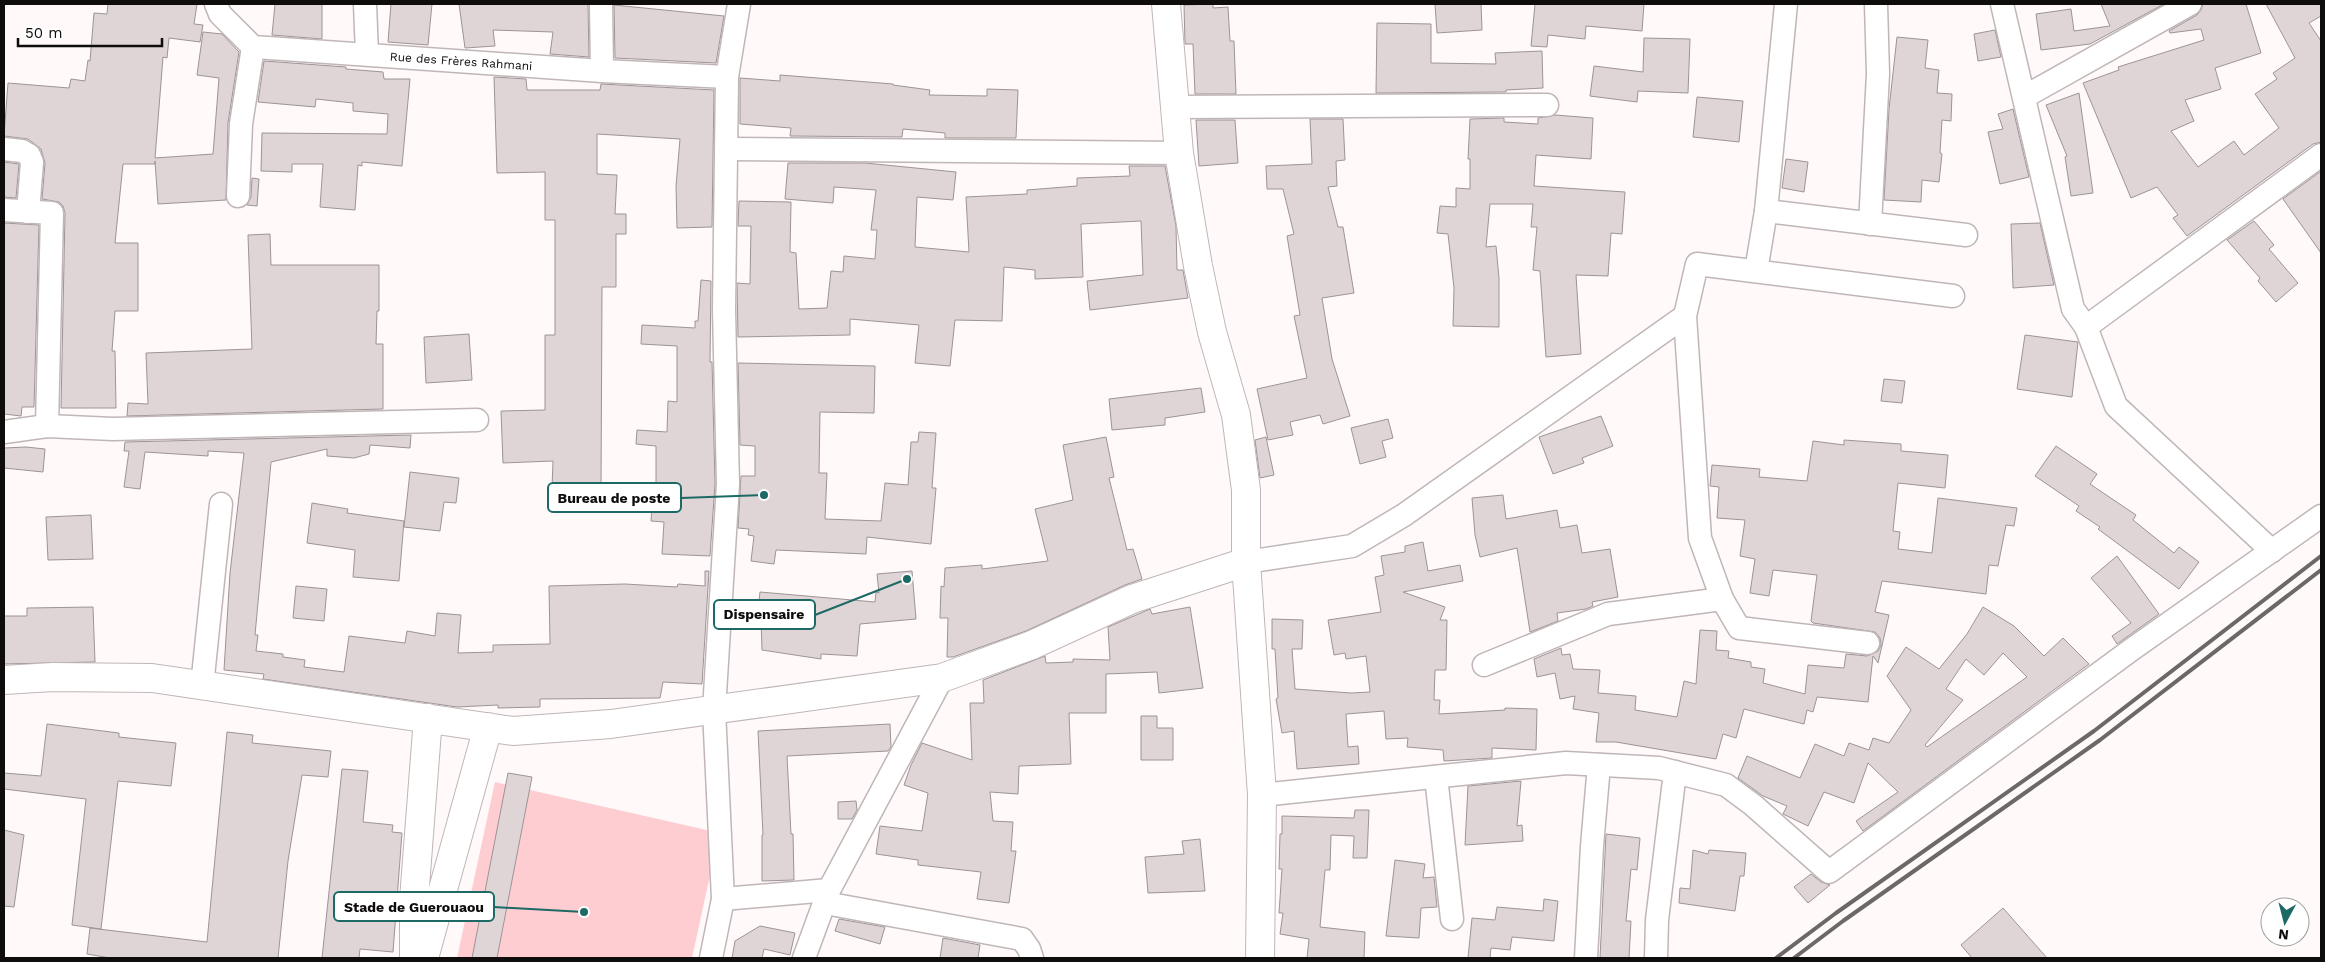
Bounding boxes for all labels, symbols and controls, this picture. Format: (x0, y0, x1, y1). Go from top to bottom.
scale bar (18, 15, 161, 47)
text: 50 m (25, 24, 62, 42)
street label: Rue des Frères Rahmani (389, 49, 533, 73)
callout: Bureau de poste (548, 483, 681, 512)
text: Bureau de poste (558, 490, 670, 506)
callout: Dispensaire (714, 600, 815, 629)
text: Dispensaire (724, 606, 804, 622)
callout: Stade de Guerouaou (334, 892, 494, 921)
north arrow (2260, 897, 2310, 947)
text: Stade de Guerouaou (344, 899, 484, 915)
text: N (2277, 926, 2290, 943)

